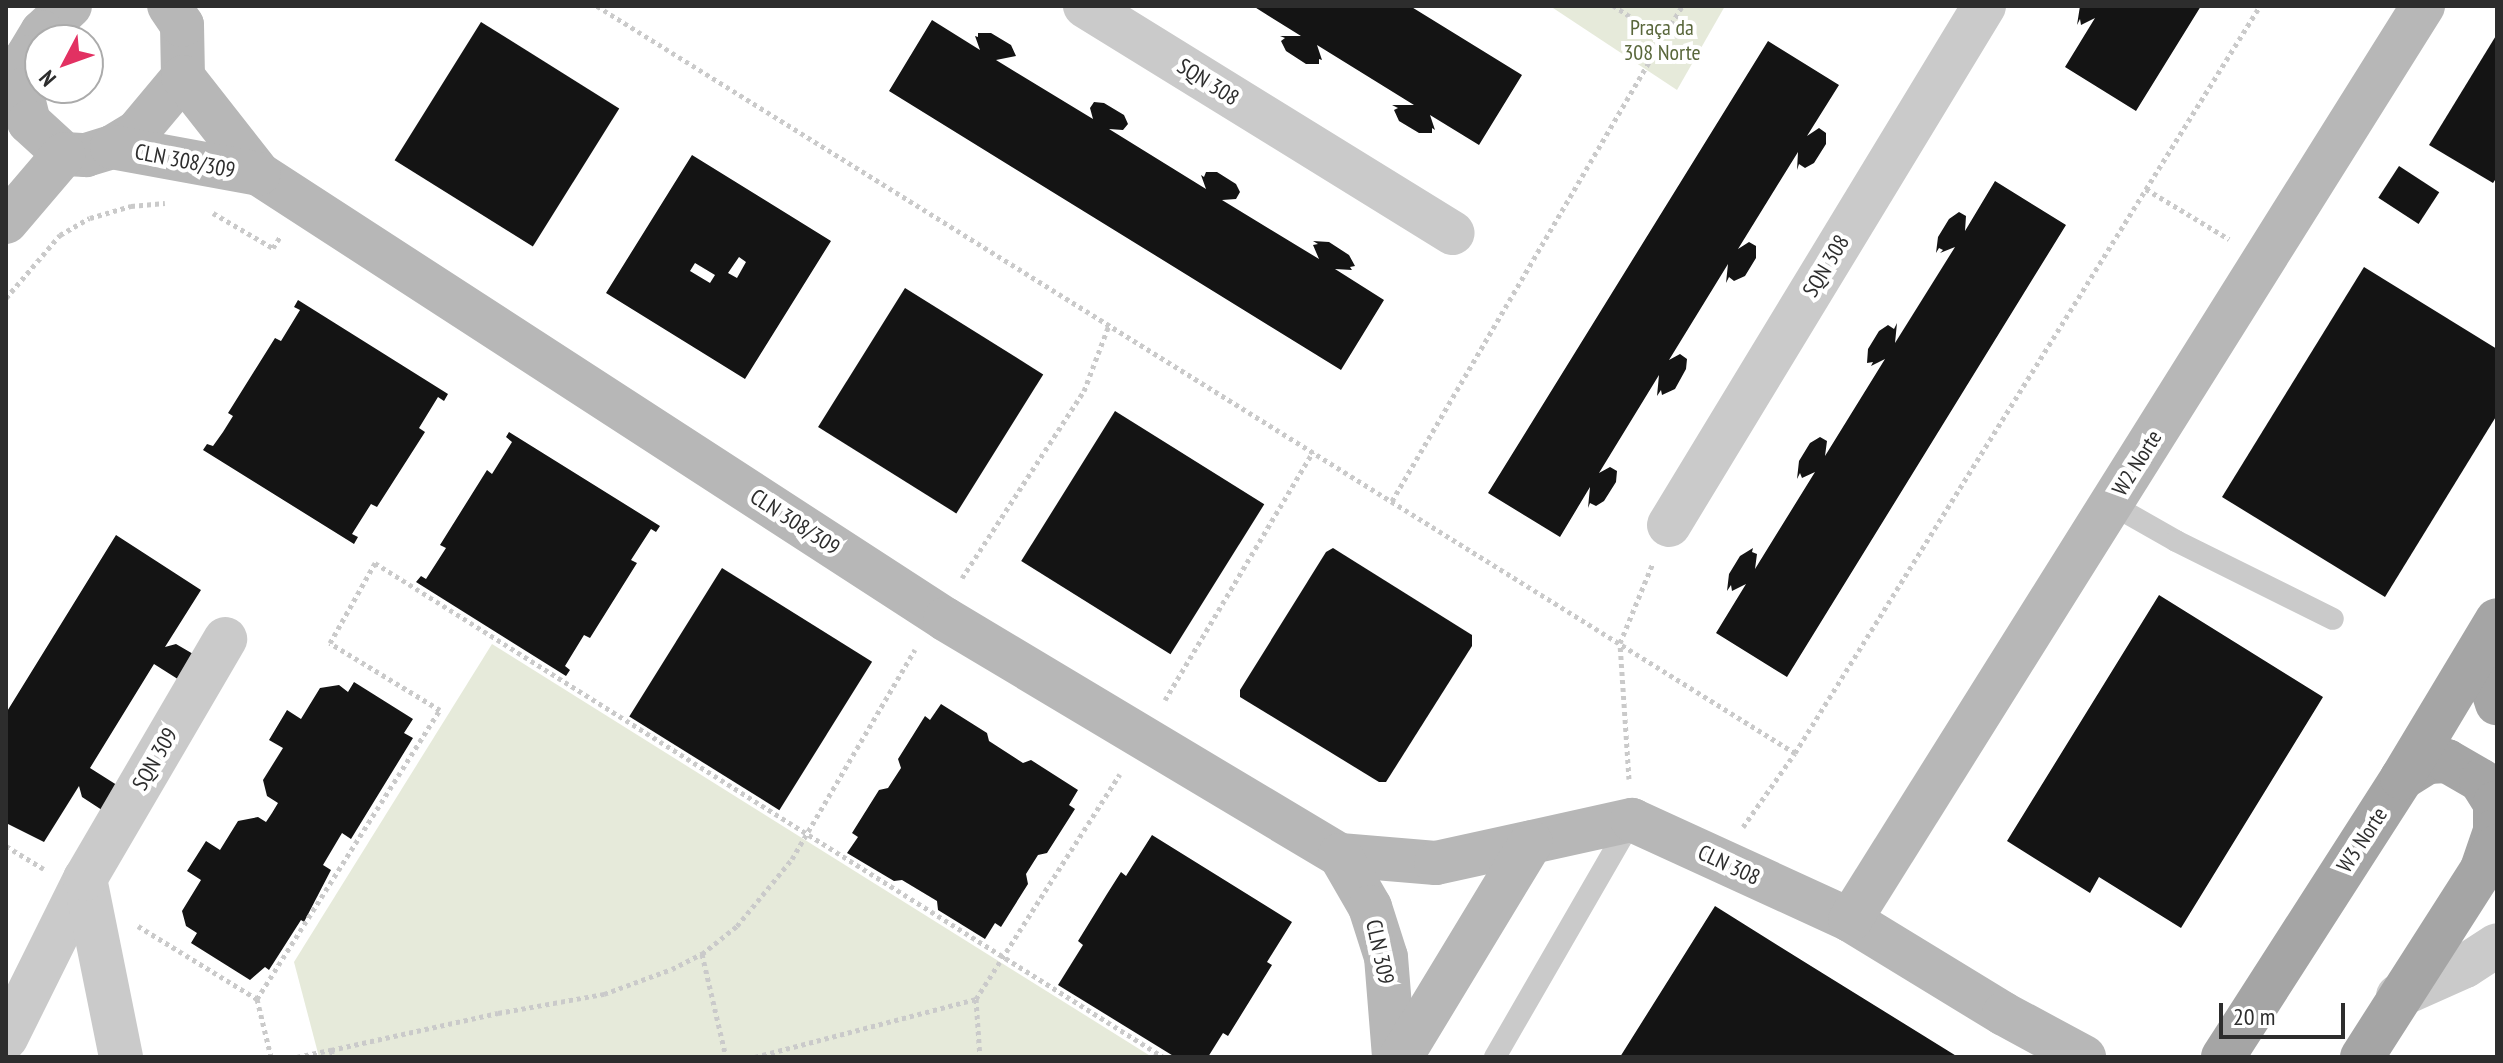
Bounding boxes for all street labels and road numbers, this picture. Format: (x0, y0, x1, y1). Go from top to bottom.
street label: SQN 308 (1172, 53, 1244, 111)
street label: CLN 308/309 (133, 138, 237, 184)
street label: SQN 308 (1797, 230, 1855, 302)
street label: W2 Norte (2107, 425, 2167, 501)
street label: CLN 308/309 (745, 483, 845, 561)
street label: SQN 309 (127, 723, 183, 795)
street label: W3 Norte (2331, 803, 2393, 877)
street label: CLN 308 (1694, 839, 1764, 891)
street label: CLN 309 (1360, 917, 1400, 987)

